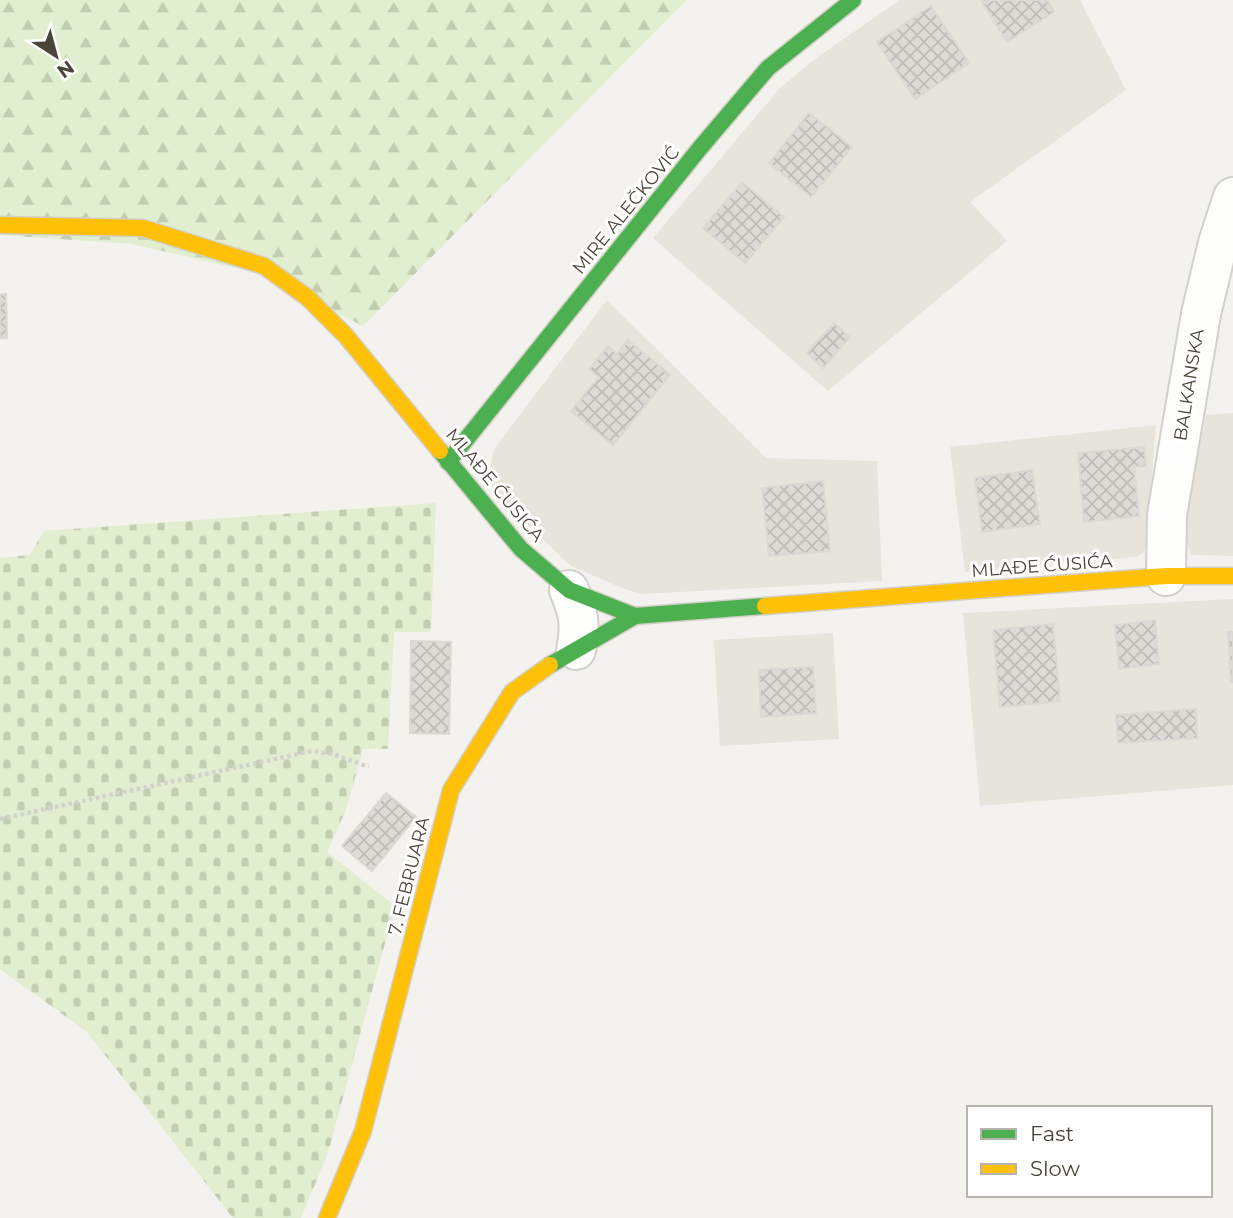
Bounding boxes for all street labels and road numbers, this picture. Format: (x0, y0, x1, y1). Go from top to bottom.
street label: MIRE ALEČKOVIĆ (568, 142, 684, 278)
street label: BALKANSKA (1169, 327, 1209, 443)
street label: MLAĐE ĆUSIĆA (441, 424, 549, 546)
street label: MLAĐE ĆUSIĆA (971, 550, 1113, 582)
street label: 7. FEBRUARA (384, 815, 434, 937)

